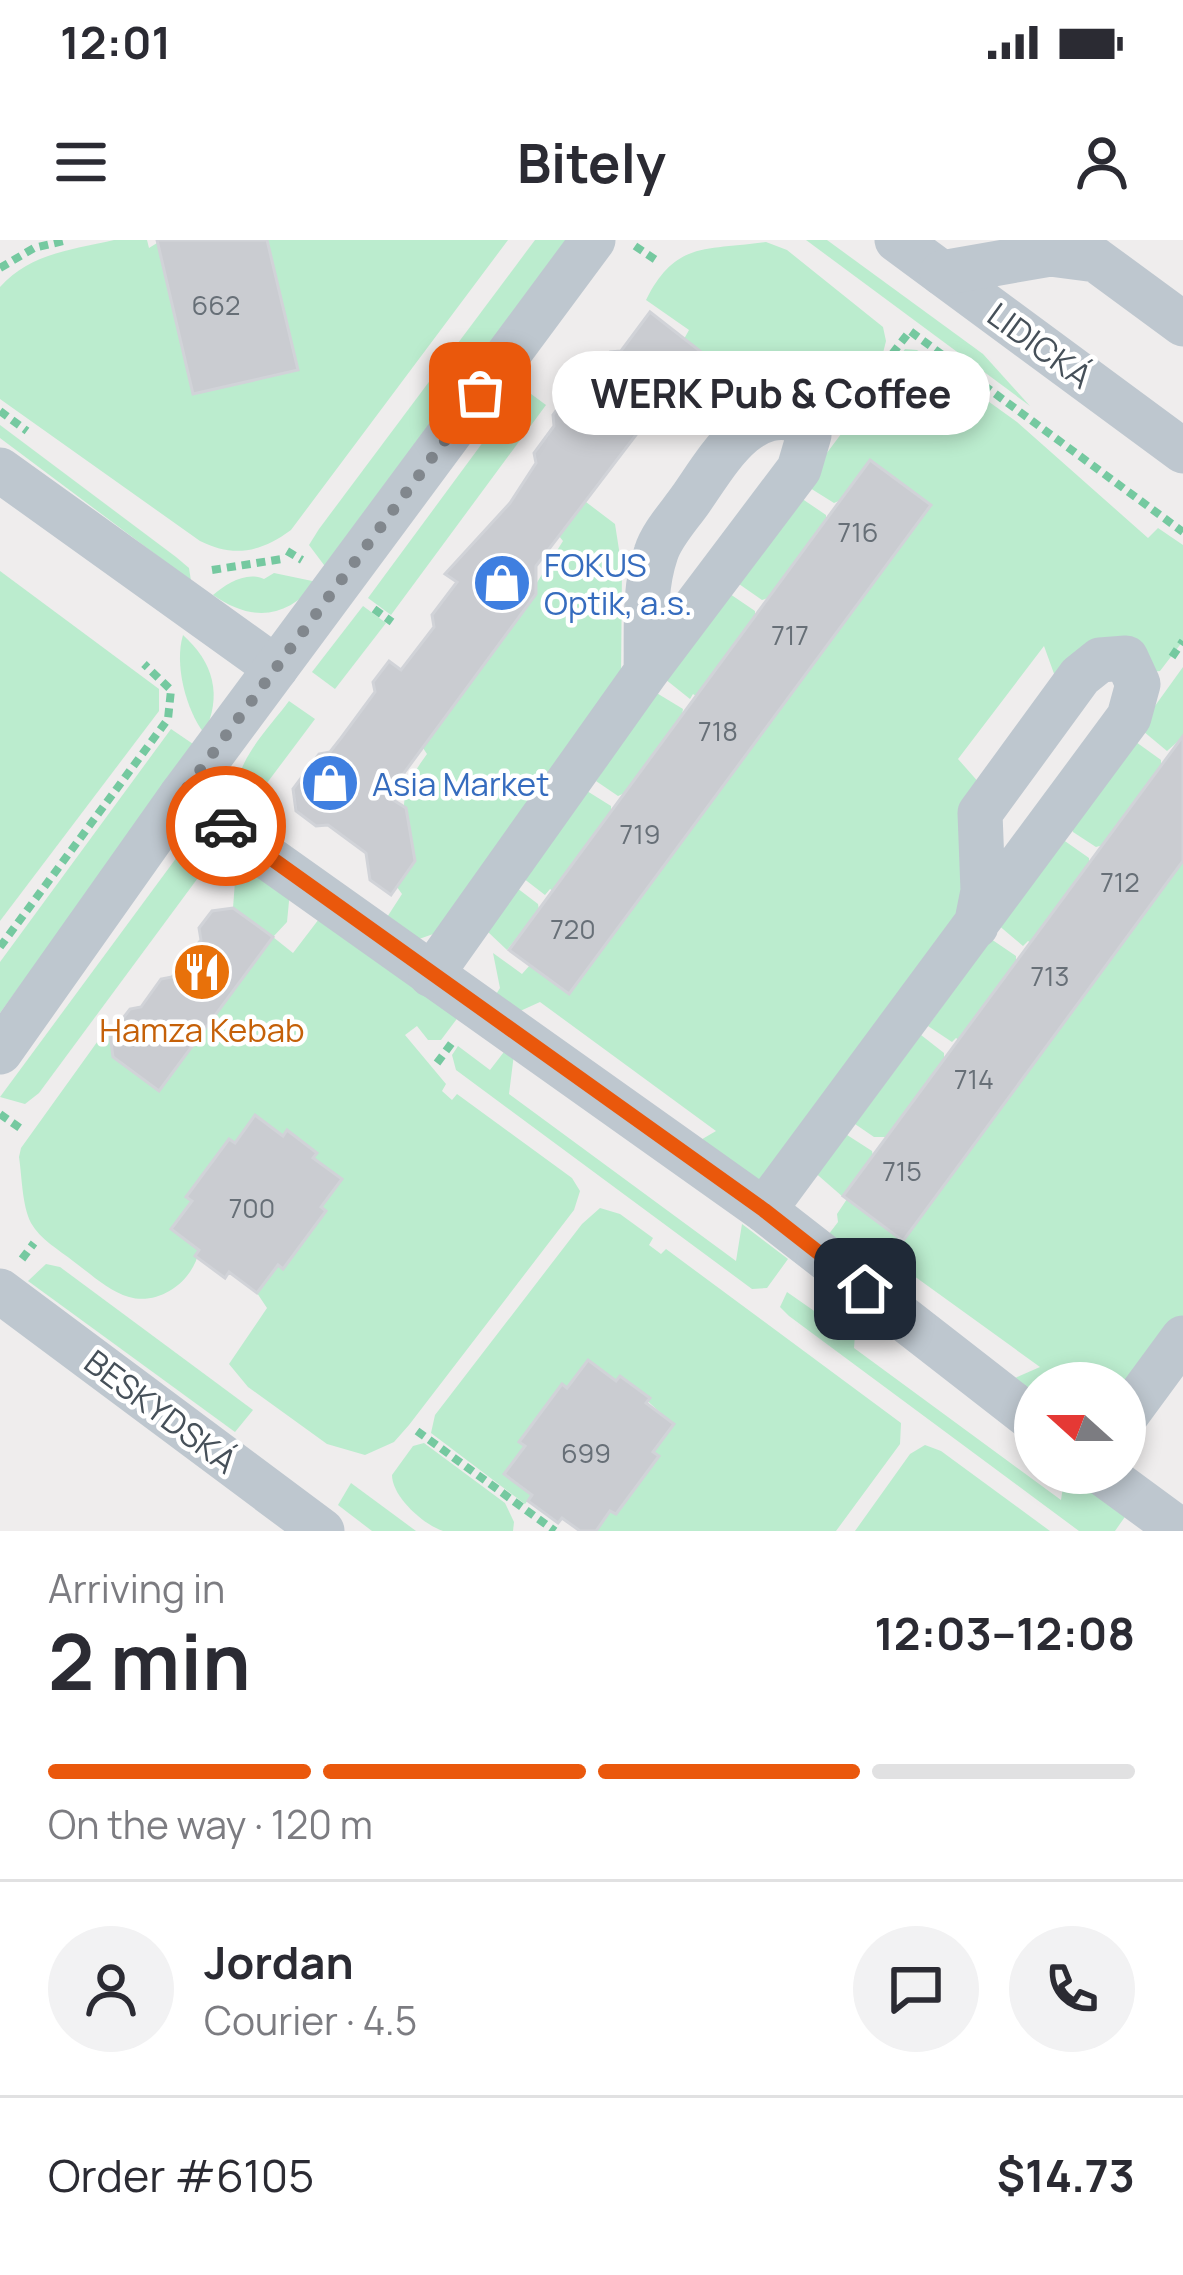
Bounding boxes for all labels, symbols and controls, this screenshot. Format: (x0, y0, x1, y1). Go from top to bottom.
text: 12:01 (60, 11, 171, 73)
text: Bitely (517, 125, 666, 199)
icon: menu (48, 129, 114, 195)
icon: person (1069, 129, 1135, 195)
house number: 662 (192, 286, 240, 323)
street label: LIDICKÁ (979, 292, 1101, 398)
pin (429, 342, 531, 444)
callout: WERK Pub & Coffee (552, 351, 990, 435)
icon: bag (447, 360, 513, 426)
text: WERK Pub & Coffee (591, 366, 951, 420)
house number: 716 (838, 513, 878, 550)
place label: FOKUS Optik, a.s. (544, 542, 692, 625)
shop icon: FOKUS Optik, a.s. (471, 552, 533, 614)
house number: 717 (771, 616, 809, 653)
house number: 718 (698, 712, 738, 749)
shop icon: Asia Market (299, 752, 361, 814)
place label: Asia Market (372, 761, 549, 806)
courier (166, 766, 286, 886)
icon: car (193, 793, 259, 859)
house number: 719 (620, 815, 660, 852)
house number: 712 (1100, 863, 1140, 900)
house number: 720 (550, 910, 596, 947)
restaurant icon: Hamza Kebab (171, 941, 233, 1003)
house number: 713 (1030, 957, 1070, 994)
place label: Hamza Kebab (99, 1007, 305, 1052)
house number: 714 (954, 1060, 994, 1097)
house number: 715 (882, 1152, 922, 1189)
house number: 700 (229, 1189, 275, 1226)
pin (814, 1238, 916, 1340)
icon: home (832, 1256, 898, 1322)
street label: BESKYDSKÁ (76, 1339, 246, 1483)
north arrow (1014, 1362, 1146, 1494)
map controls (1014, 1362, 1146, 1494)
house number: 699 (561, 1434, 611, 1471)
text: Arriving in (48, 1561, 225, 1615)
text: 12:03–12:08 (874, 1602, 1135, 1664)
text: 2 min (48, 1607, 251, 1713)
text: On the way · 120 m (48, 1797, 373, 1851)
button: person (48, 1926, 174, 2052)
button: chat (853, 1926, 979, 2052)
button: phone (1009, 1926, 1135, 2052)
text: Jordan (204, 1931, 354, 1993)
text: Courier · 4.5 (204, 1993, 417, 2047)
text: Order #6105 (48, 2144, 314, 2206)
text: $14.73 (997, 2144, 1135, 2206)

